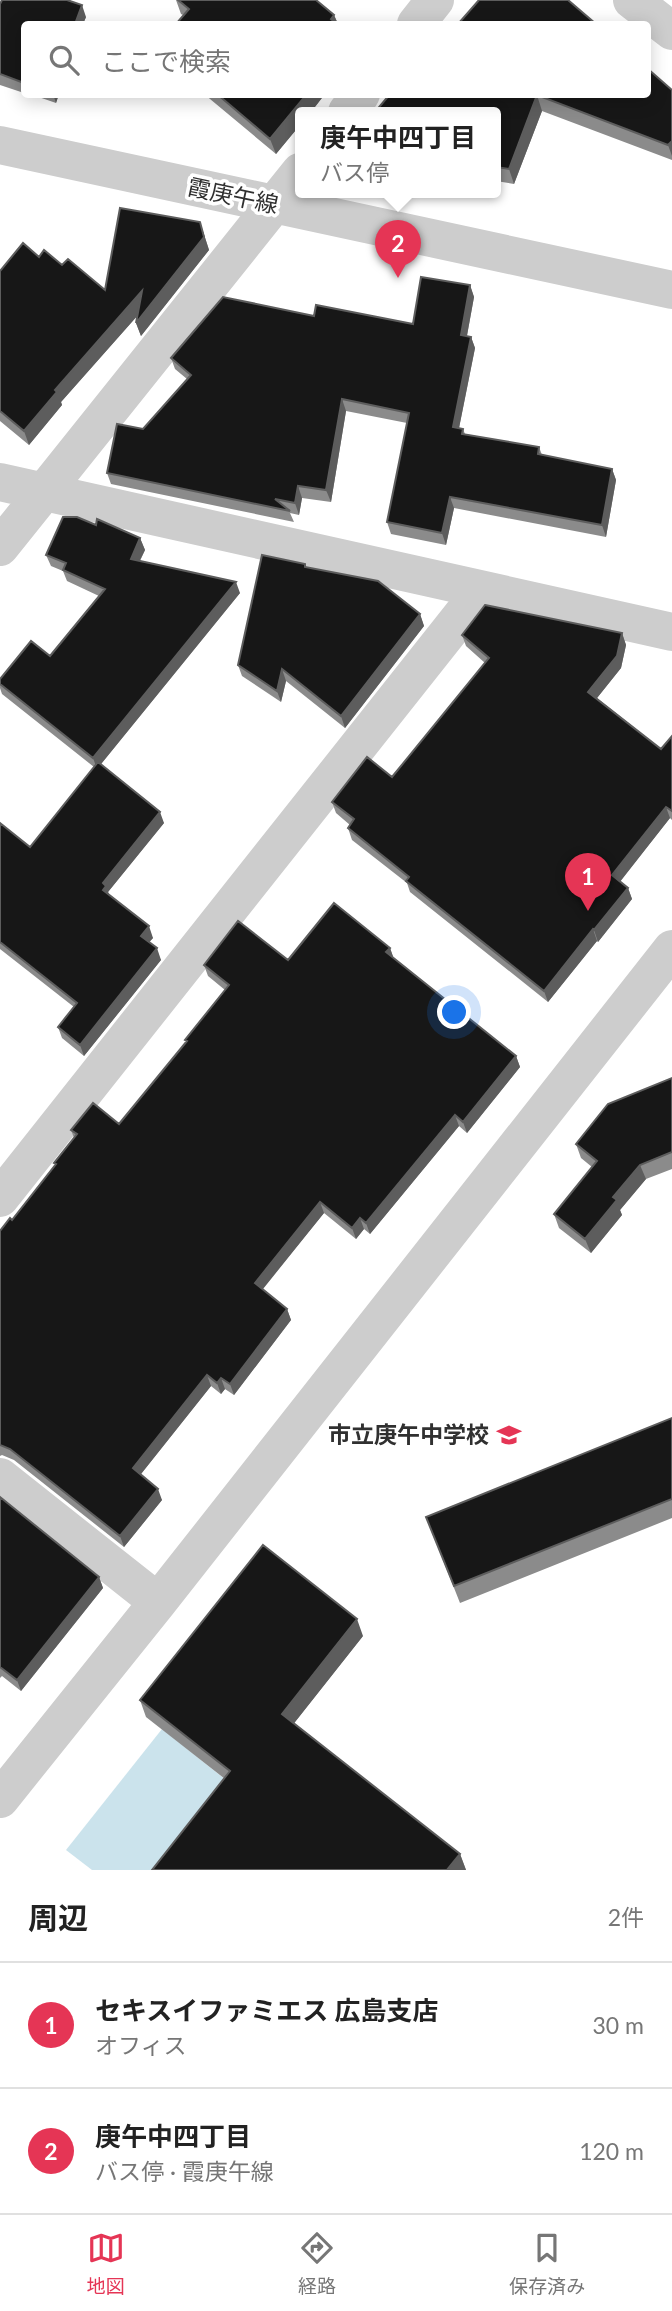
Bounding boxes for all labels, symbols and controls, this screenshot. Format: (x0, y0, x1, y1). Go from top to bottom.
search box (21, 21, 651, 98)
icon: search (45, 41, 83, 79)
text: ここで検索 (101, 45, 231, 77)
popup (295, 107, 501, 198)
text: 庚午中四丁目 (320, 121, 476, 153)
text: バス停 (320, 158, 389, 186)
street label: 霞庚午線 (185, 172, 281, 218)
pin: 2 (375, 220, 421, 278)
pin: 1 (565, 853, 611, 911)
your location (437, 995, 471, 1029)
place label: 市立庚午中学校 (328, 1420, 489, 1448)
school or university icon: 市立庚午中学校 (495, 1421, 523, 1449)
text: 周辺 (28, 1899, 88, 1935)
text: 2件 (608, 1903, 644, 1931)
text: セキスイファミエス 広島支店 (95, 1994, 439, 2026)
text: 1 (44, 2011, 58, 2039)
text: 30 m (593, 2011, 644, 2039)
text: オフィス (95, 2031, 187, 2059)
text: 庚午中四丁目 (95, 2120, 251, 2152)
text: 2 (44, 2137, 58, 2165)
text: 120 m (579, 2137, 644, 2165)
text: バス停 · 霞庚午線 (95, 2157, 274, 2185)
tab: 地図 (87, 2229, 125, 2298)
tab: 経路 (298, 2229, 336, 2298)
tab: 保存済み (509, 2229, 585, 2298)

